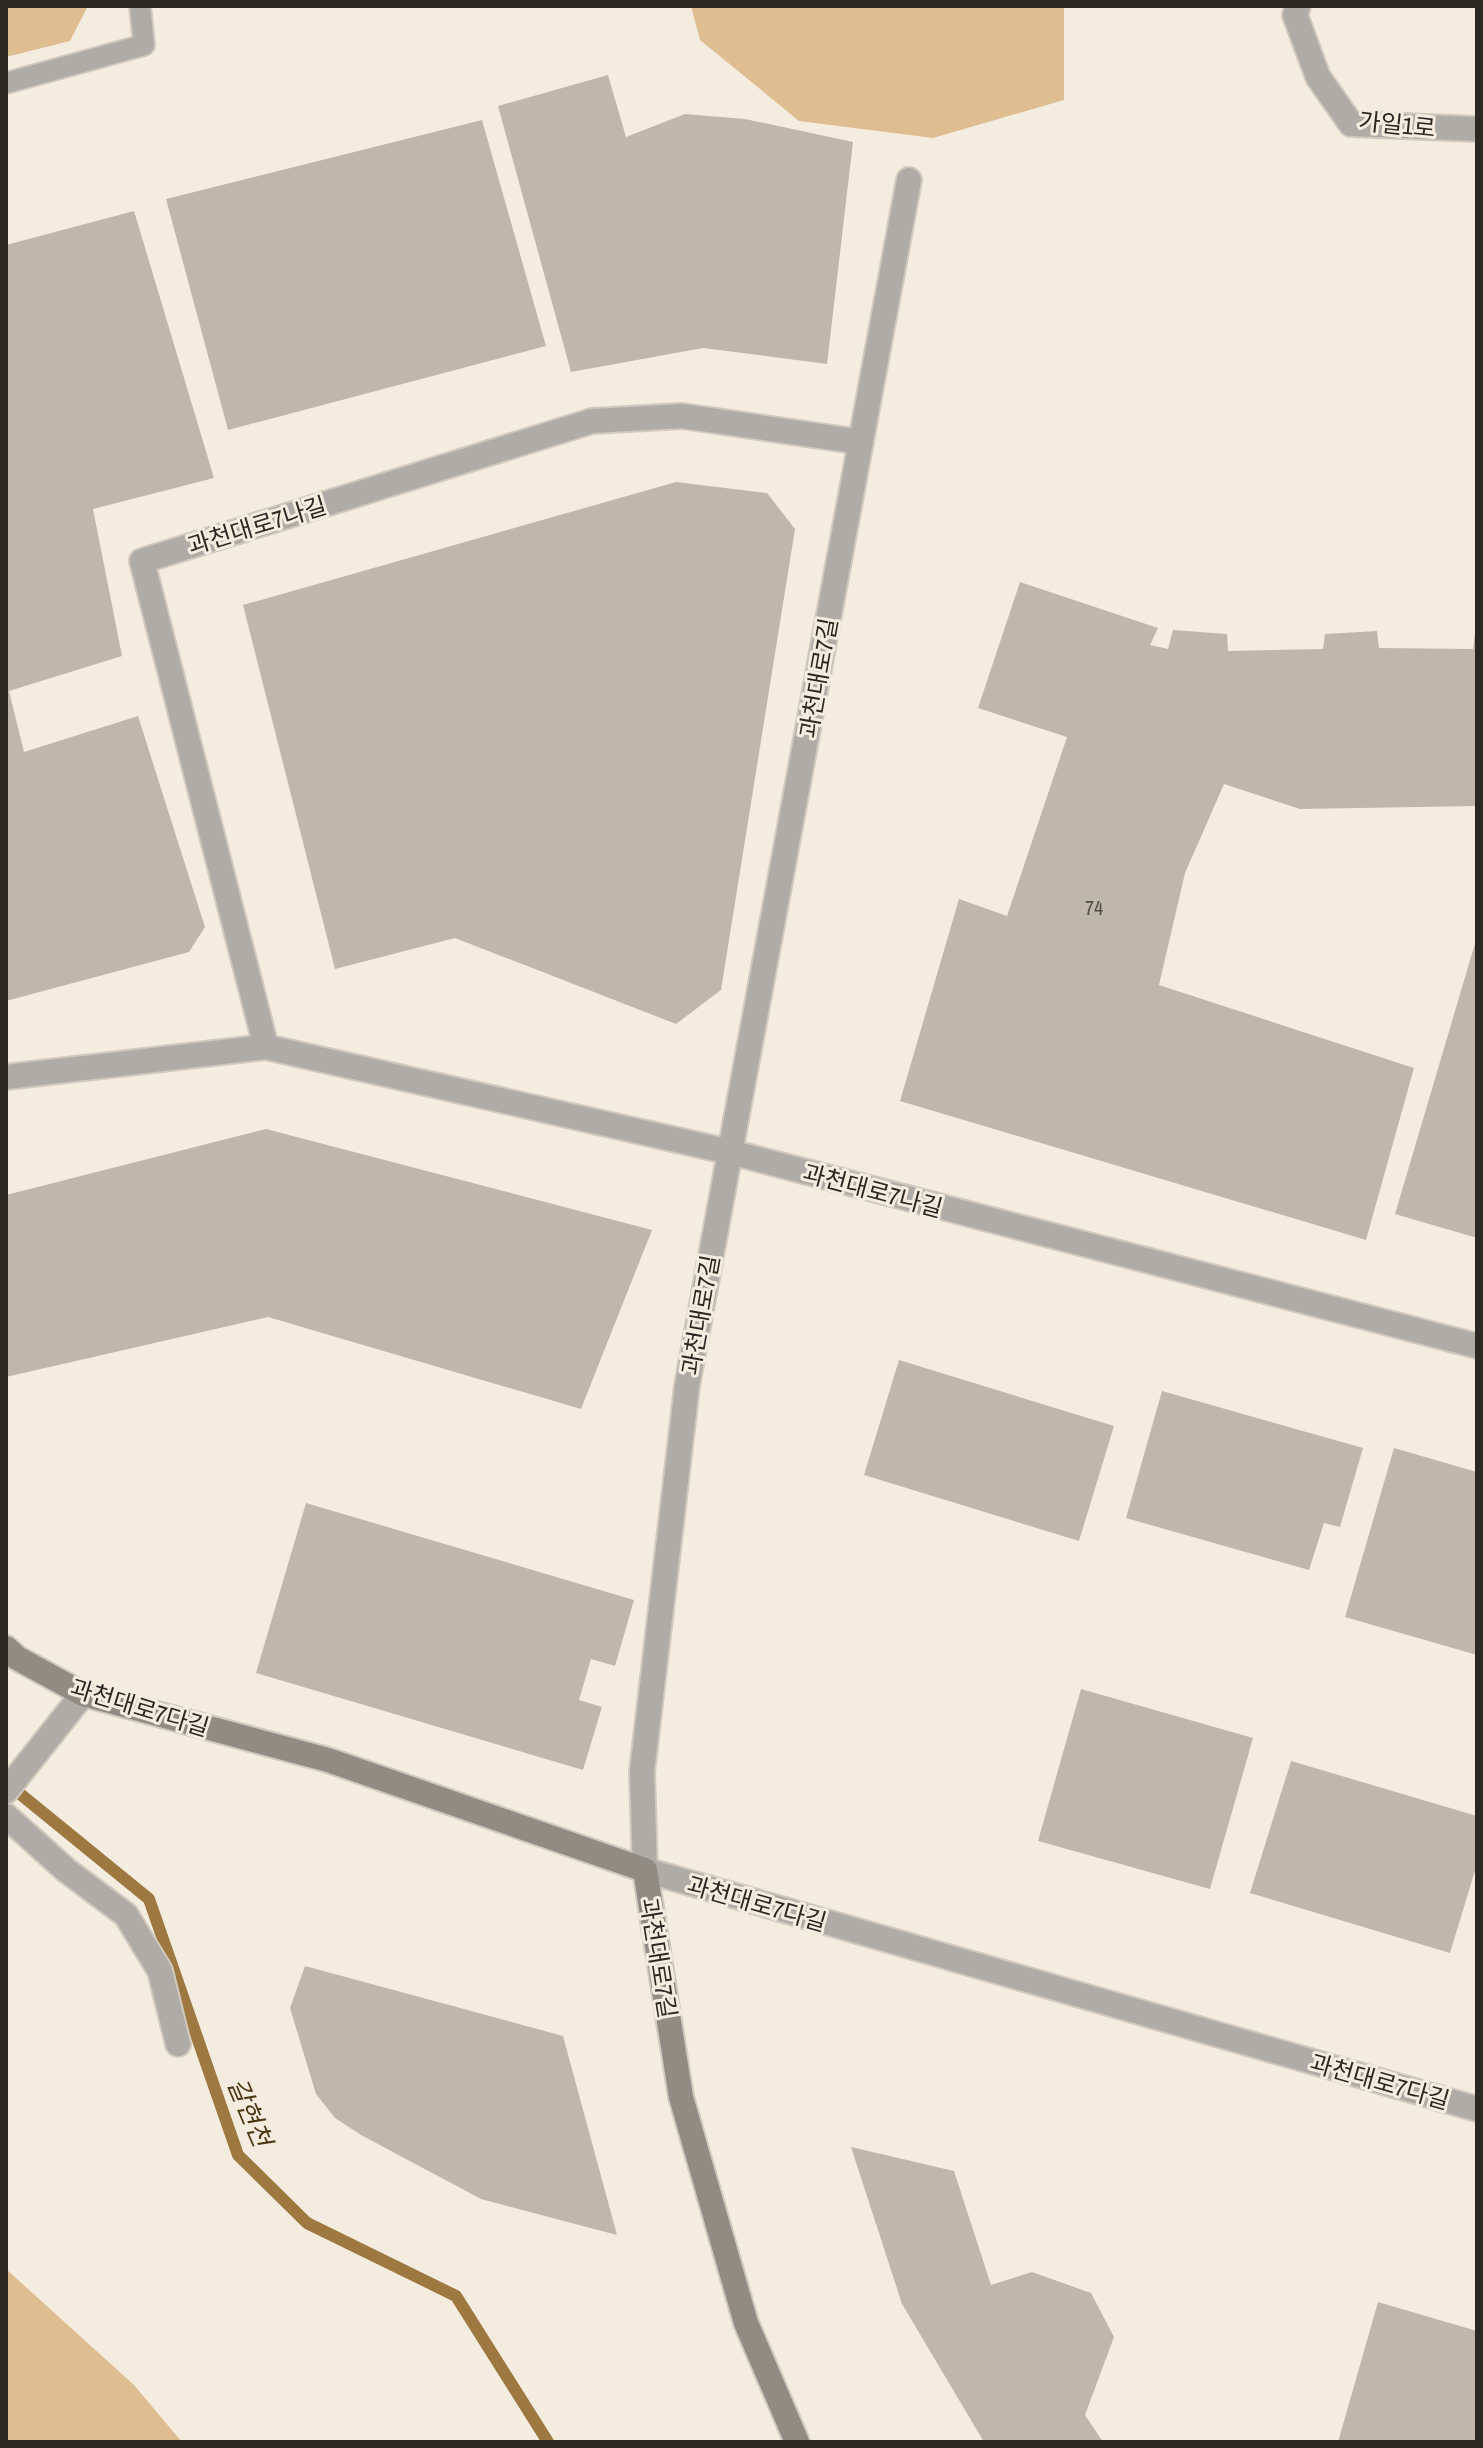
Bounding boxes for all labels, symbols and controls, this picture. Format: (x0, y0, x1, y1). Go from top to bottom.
street label: 가일1로 (1357, 104, 1437, 144)
street label: 과천대로7나길 (184, 489, 330, 561)
street label: 과천대로7길 (792, 615, 844, 741)
house number: 74 (1085, 894, 1103, 921)
street label: 과천대로7나길 (800, 1156, 946, 1224)
street label: 과천대로7길 (674, 1252, 726, 1378)
street label: 과천대로7다길 (67, 1671, 213, 1743)
street label: 과천대로7다길 (684, 1868, 830, 1938)
street label: 과천대로7길 (634, 1896, 684, 2020)
street label: 과천대로7다길 (1307, 2046, 1453, 2116)
water label: 갈현천 (220, 2072, 281, 2155)

